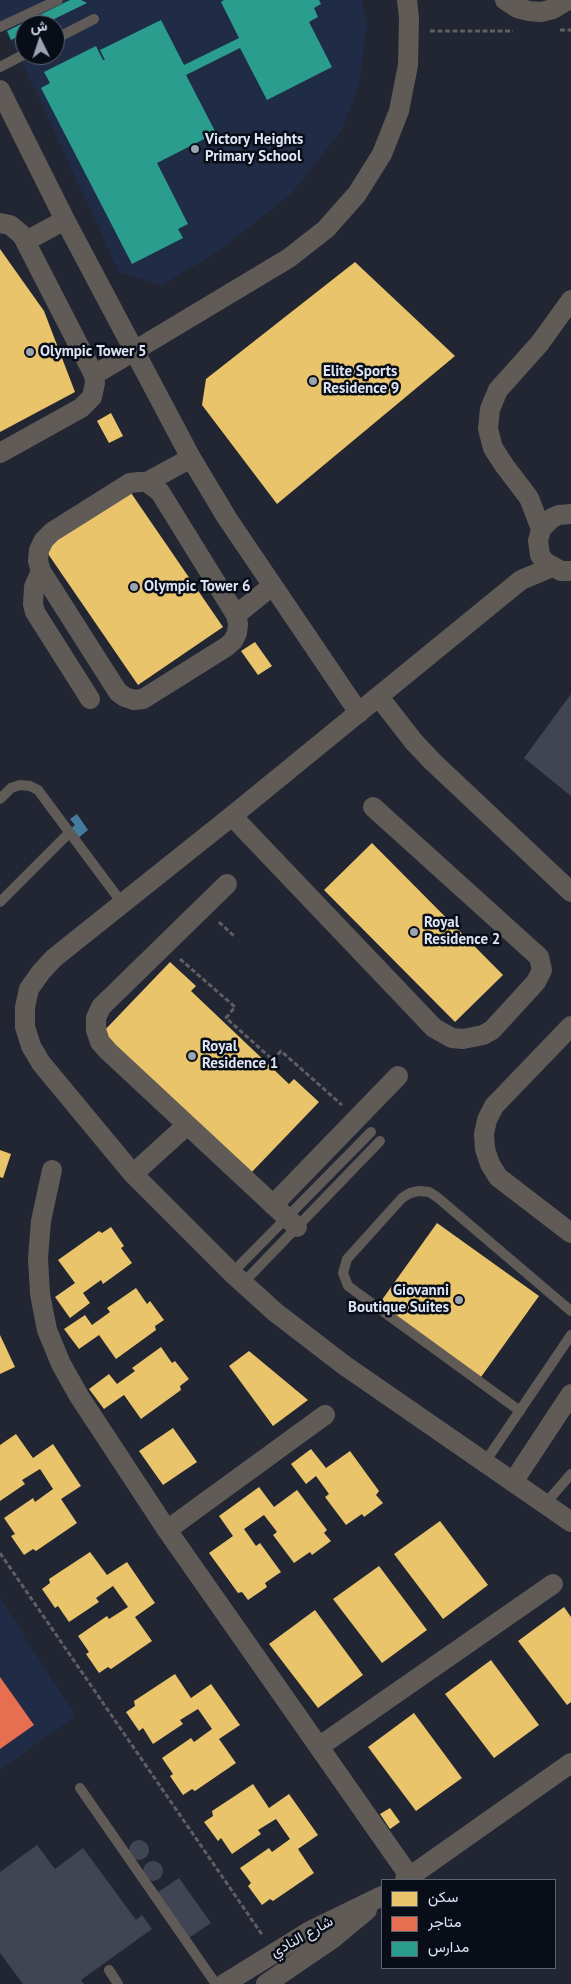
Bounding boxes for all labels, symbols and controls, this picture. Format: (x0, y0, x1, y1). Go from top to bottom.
north arrow (15, 15, 65, 65)
text: ش (30, 16, 48, 36)
place label: Victory Heights Primary School (205, 131, 303, 166)
marker: Victory Heights Primary School (189, 143, 201, 155)
place label: Olympic Tower 5 (40, 343, 147, 361)
marker: Olympic Tower 5 (24, 346, 36, 358)
place label: Elite Sports Residence 9 (323, 363, 399, 398)
marker: Elite Sports Residence 9 (307, 375, 319, 387)
place label: Olympic Tower 6 (144, 578, 251, 596)
marker: Olympic Tower 6 (128, 581, 140, 593)
place label: Royal Residence 2 (424, 914, 500, 949)
marker: Royal Residence 2 (408, 926, 420, 938)
place label: Royal Residence 1 (202, 1038, 278, 1073)
marker: Royal Residence 1 (186, 1050, 198, 1062)
place label: Giovanni Boutique Suites (348, 1282, 449, 1317)
marker: Giovanni Boutique Suites (453, 1294, 465, 1306)
legend (381, 1879, 556, 1969)
text: سكن (428, 1887, 458, 1906)
street label: شارع النادي (268, 1912, 336, 1962)
text: متاجر (428, 1912, 462, 1931)
text: مدارس (428, 1937, 469, 1956)

